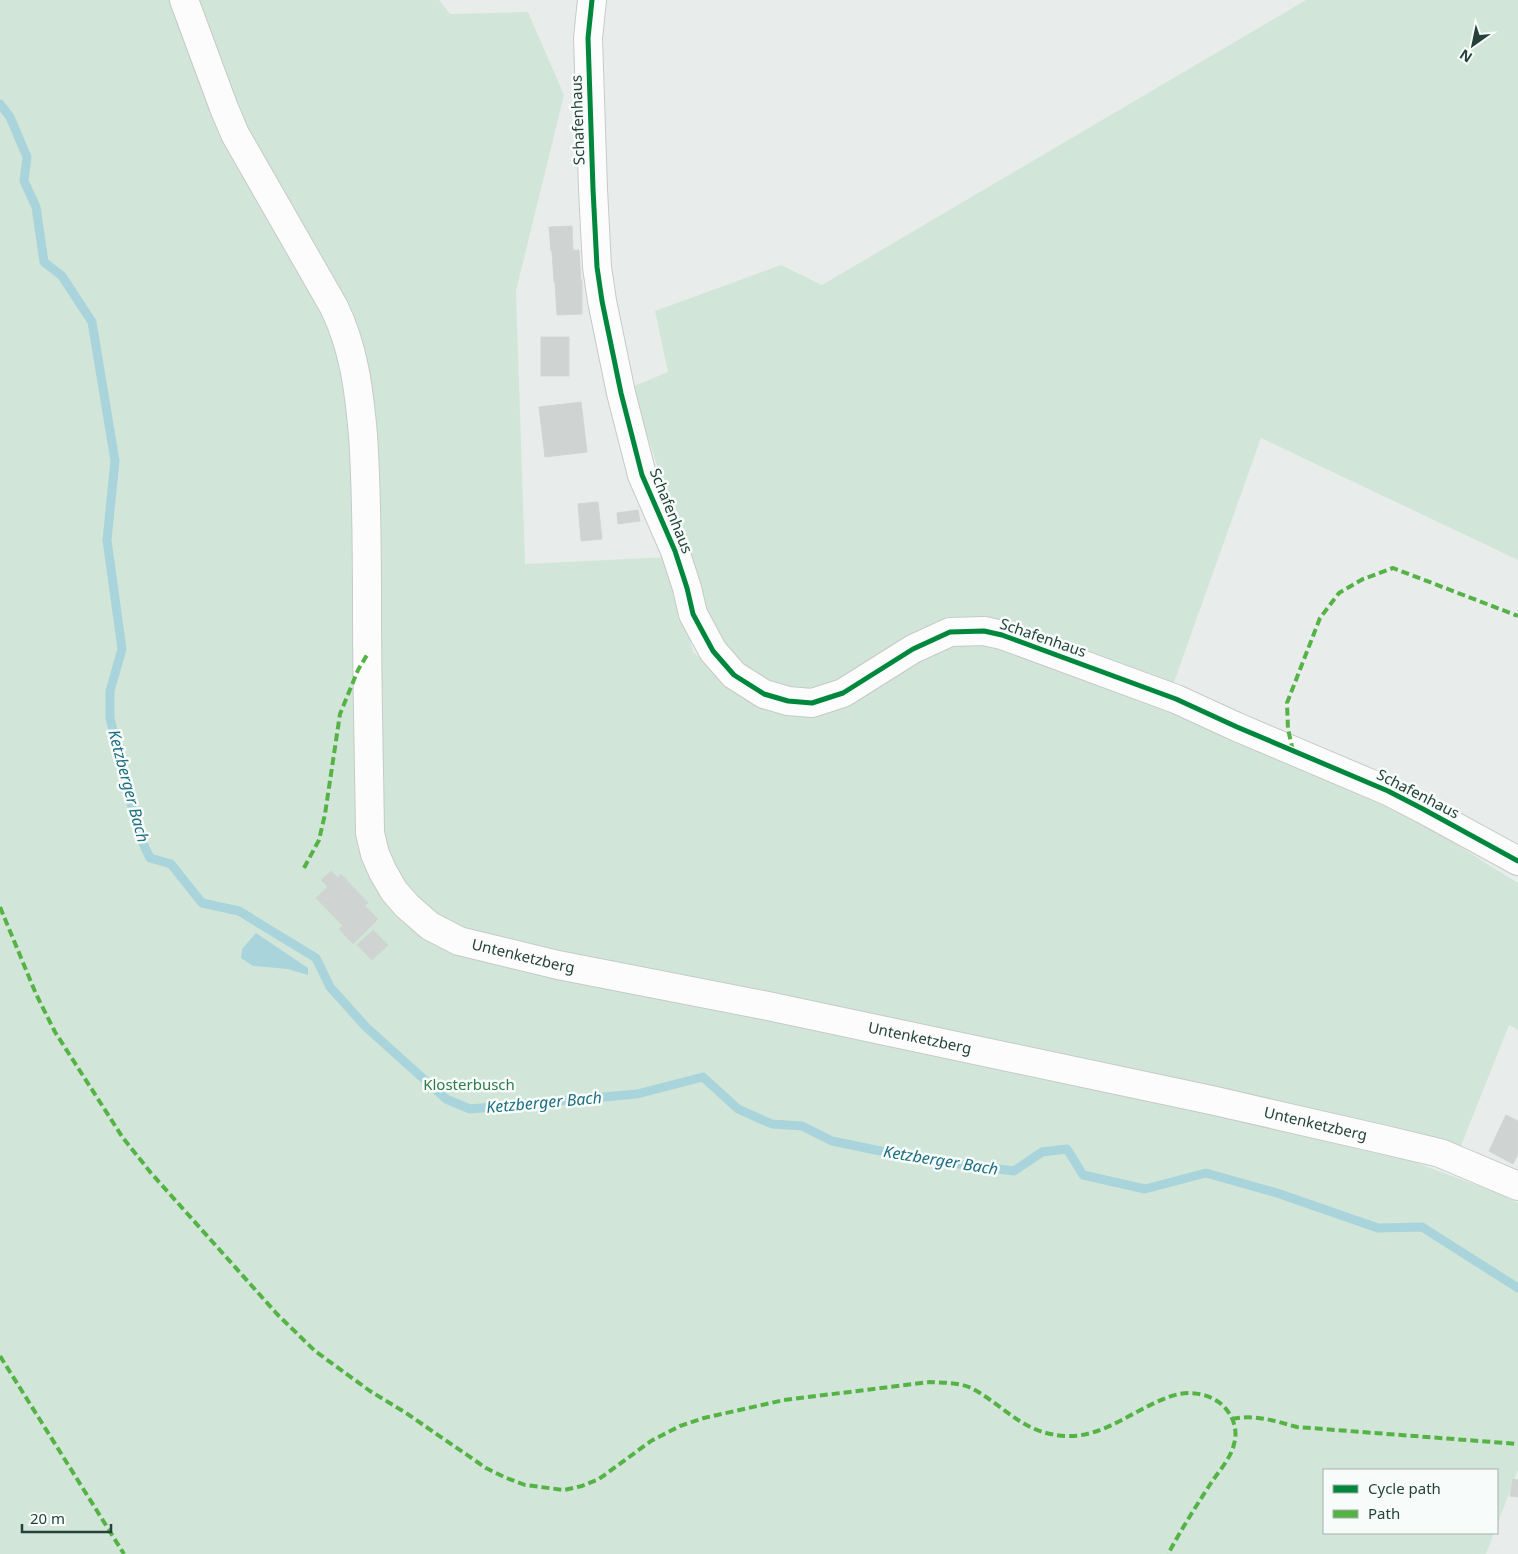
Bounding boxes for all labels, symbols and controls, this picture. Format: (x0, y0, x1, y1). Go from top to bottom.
north arrow (1448, 20, 1498, 70)
text: N (1456, 45, 1476, 67)
street label: Schafenhaus (565, 75, 589, 165)
street label: Schafenhaus (646, 465, 698, 556)
street label: Schafenhaus (997, 613, 1089, 661)
water label: Ketzberger Bach (103, 727, 155, 845)
street label: Schafenhaus (1374, 764, 1463, 822)
street label: Untenketzberg (470, 933, 577, 977)
street label: Untenketzberg (866, 1017, 974, 1058)
park label: Klosterbusch (423, 1074, 515, 1094)
water label: Ketzberger Bach (485, 1086, 603, 1118)
street label: Untenketzberg (1262, 1101, 1369, 1145)
water label: Ketzberger Bach (882, 1140, 1000, 1180)
legend (1323, 1469, 1498, 1534)
text: Cycle path (1368, 1478, 1441, 1498)
scale bar (22, 1502, 111, 1534)
text: Path (1368, 1503, 1400, 1523)
text: 20 m (30, 1508, 65, 1528)

